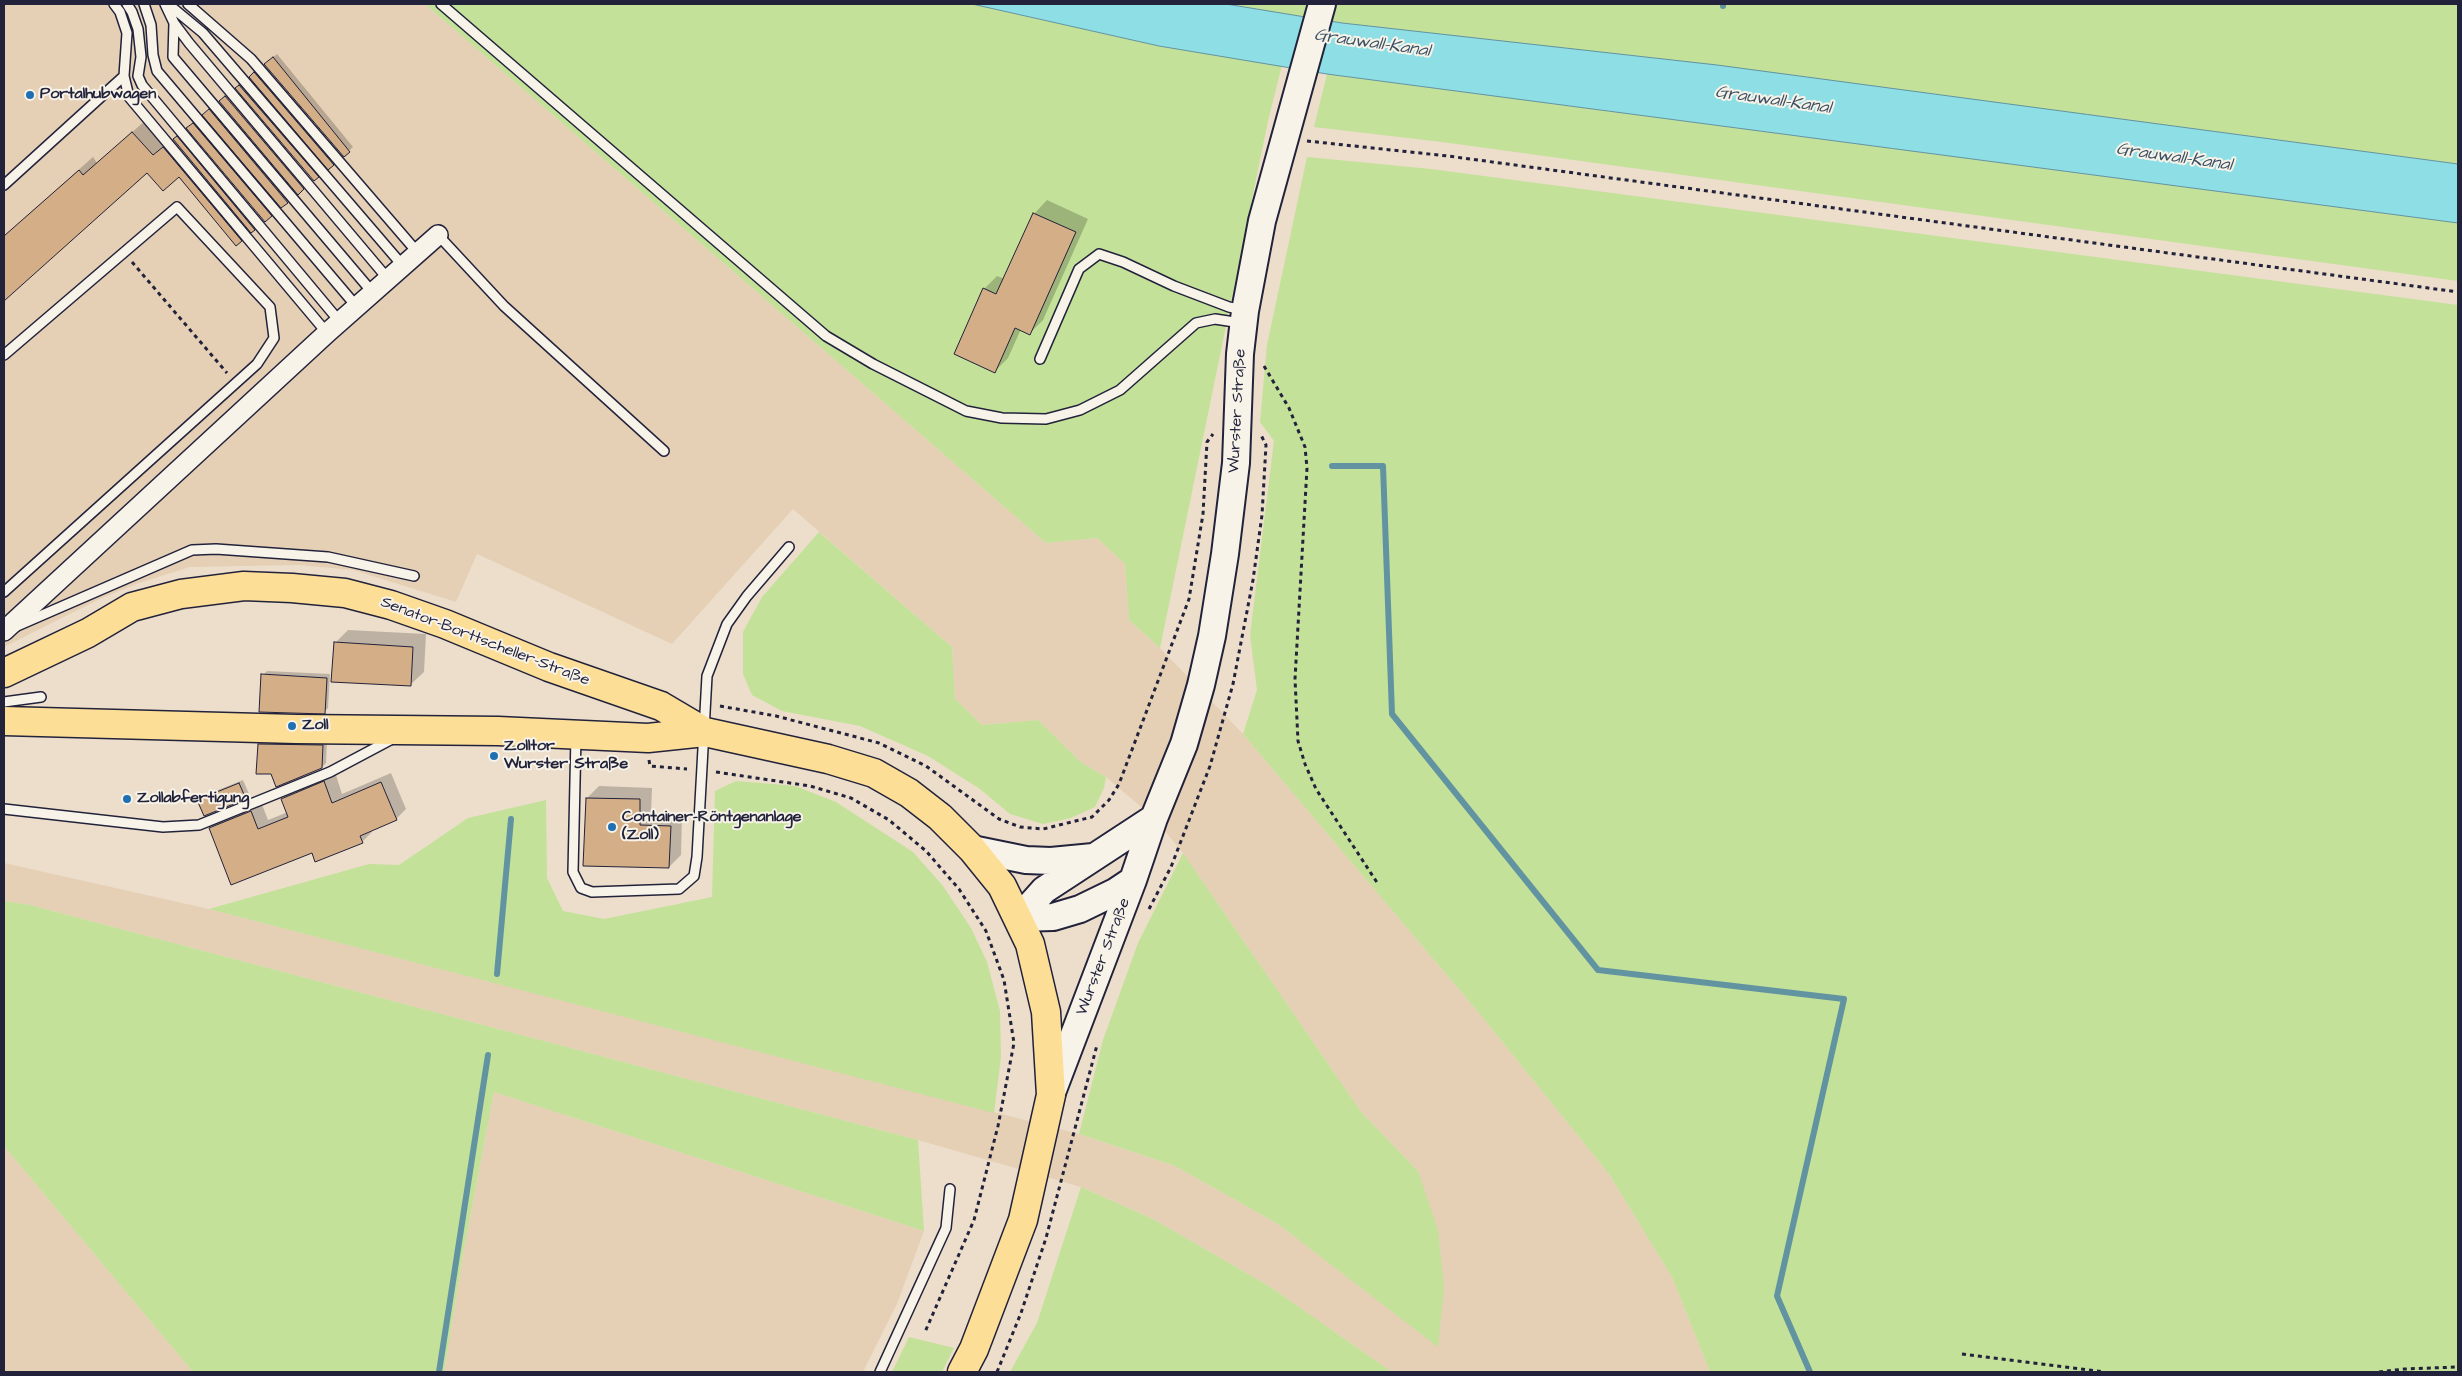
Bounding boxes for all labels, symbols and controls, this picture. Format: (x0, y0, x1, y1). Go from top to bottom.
water label: Grauwall-Kanal (1313, 25, 1431, 63)
water label: Grauwall-Kanal (1714, 82, 1832, 120)
place label: Portalhubwagen (40, 85, 156, 105)
marker: Portalhubwagen (24, 89, 36, 101)
water label: Grauwall-Kanal (2115, 139, 2233, 177)
street label: Wurster Straße (1225, 349, 1251, 473)
street label: Senator-Borttscheller-Straße (378, 593, 592, 691)
place label: Zoll (302, 716, 329, 736)
marker: Zoll (286, 720, 298, 732)
place label: Zolltor Wurster Straße (504, 737, 628, 775)
marker: Zolltor Wurster Straße (488, 750, 500, 762)
place label: Zollabfertigung (137, 789, 249, 809)
marker: Zollabfertigung (121, 793, 133, 805)
place label: Container-Röntgenanlage (Zoll) (622, 808, 801, 846)
marker: Container-Röntgenanlage (Zoll) (606, 821, 618, 833)
street label: Wurster Straße (1073, 896, 1135, 1018)

